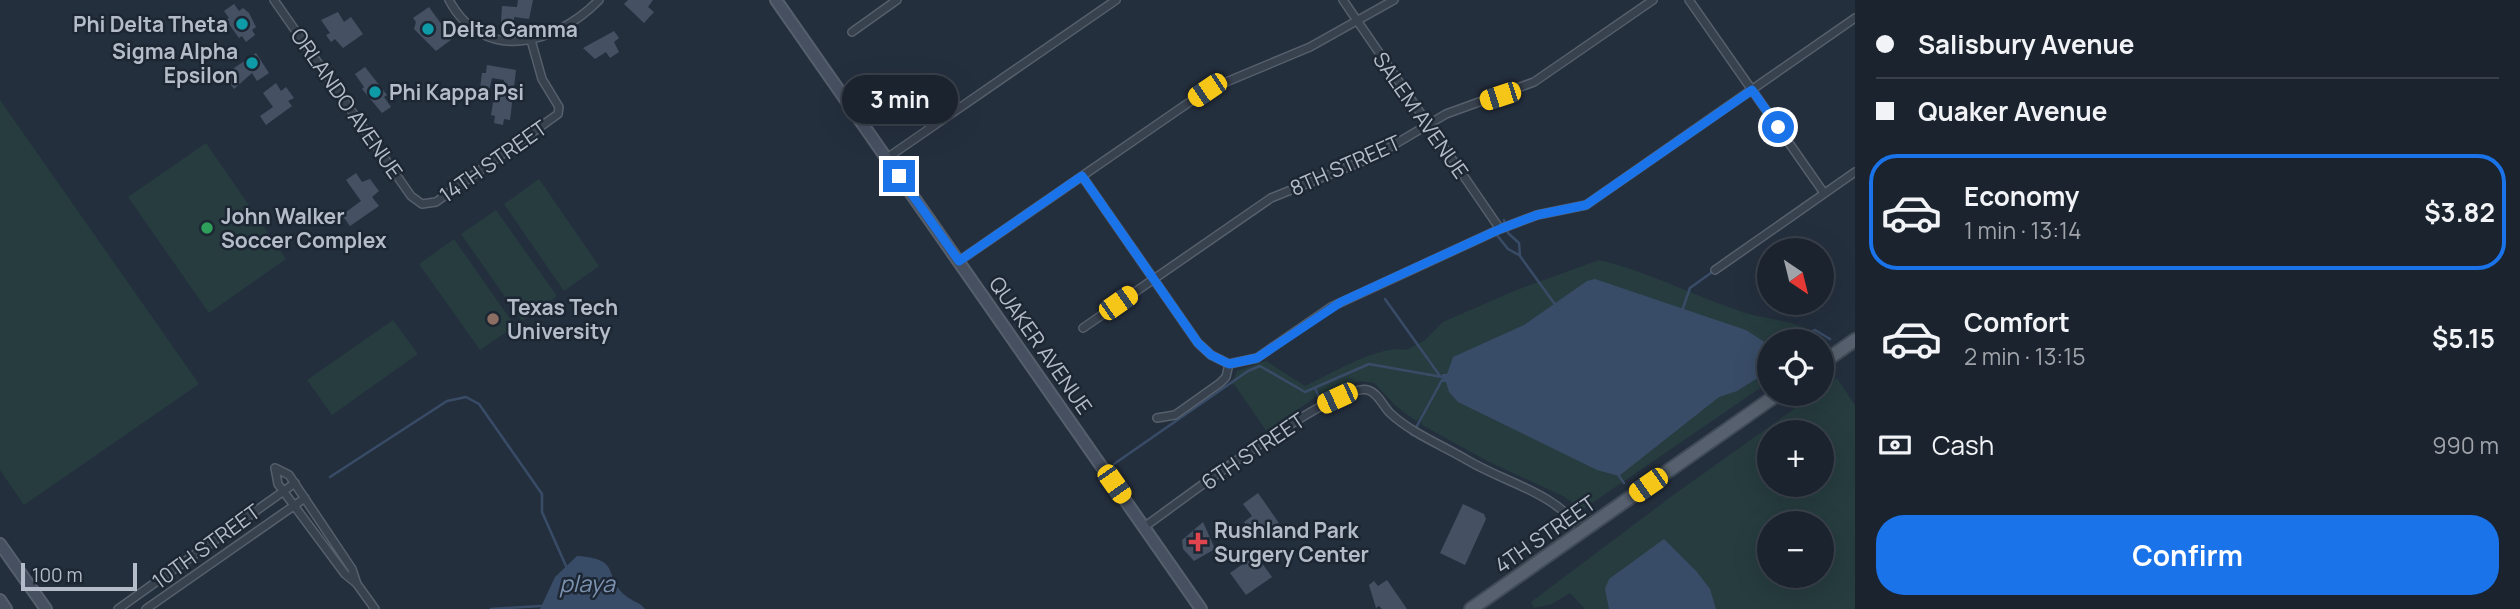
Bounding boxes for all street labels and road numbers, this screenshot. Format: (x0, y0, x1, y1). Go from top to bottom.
street label: ORLANDO AVENUE (285, 22, 409, 184)
street label: SALEM AVENUE (1367, 46, 1475, 184)
street label: 14TH STREET (434, 113, 553, 208)
street label: 8TH STREET (1285, 128, 1405, 202)
street label: QUAKER AVENUE (983, 271, 1099, 419)
street label: 6TH STREET (1196, 406, 1311, 496)
street label: 4TH STREET (1489, 489, 1601, 579)
street label: 10TH STREET (146, 497, 266, 595)

